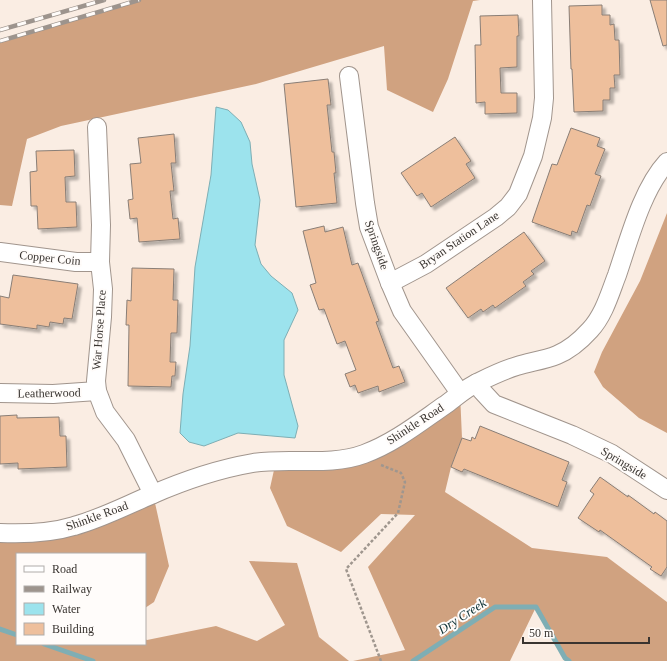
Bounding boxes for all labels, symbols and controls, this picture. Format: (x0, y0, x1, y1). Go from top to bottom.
street label: Bryan Station Lane (416, 208, 502, 272)
street label: Springside (362, 218, 392, 272)
street label: Copper Coin (19, 248, 81, 268)
street label: War Horse Place (89, 289, 109, 371)
street label: Leatherwood (17, 385, 81, 401)
street label: Shinkle Road (384, 400, 446, 448)
street label: Springside (598, 444, 650, 482)
street label: Shinkle Road (64, 498, 130, 534)
legend (16, 553, 146, 645)
text: Road (52, 562, 77, 576)
text: Railway (52, 582, 92, 596)
water label: Dry Creek (434, 595, 489, 638)
text: Water (52, 602, 80, 616)
scale bar (523, 619, 649, 645)
text: Building (52, 622, 94, 636)
text: 50 m (529, 626, 554, 640)

